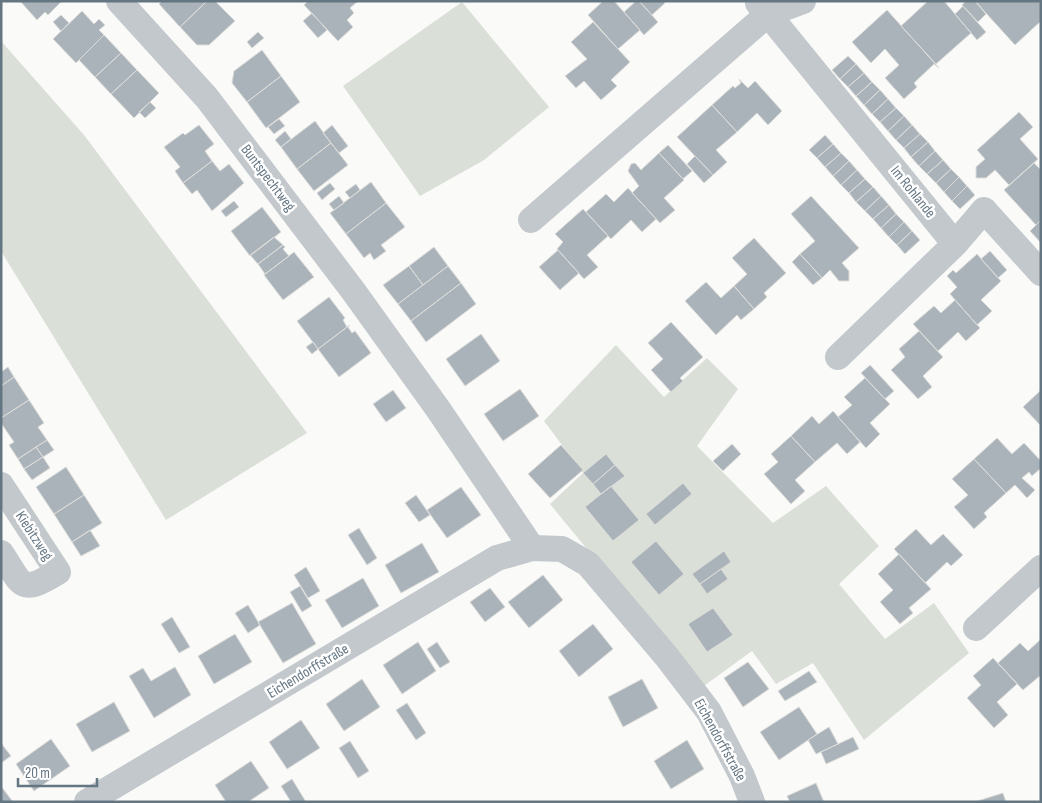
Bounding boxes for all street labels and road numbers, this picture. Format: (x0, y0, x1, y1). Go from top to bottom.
street label: Buntspechtweg (237, 141, 299, 215)
street label: Im Rohlande (886, 162, 940, 222)
street label: Kiebitzweg (11, 508, 57, 564)
street label: Eichendorffstraße (264, 639, 352, 703)
street label: Eichendorffstraße (689, 695, 751, 785)

